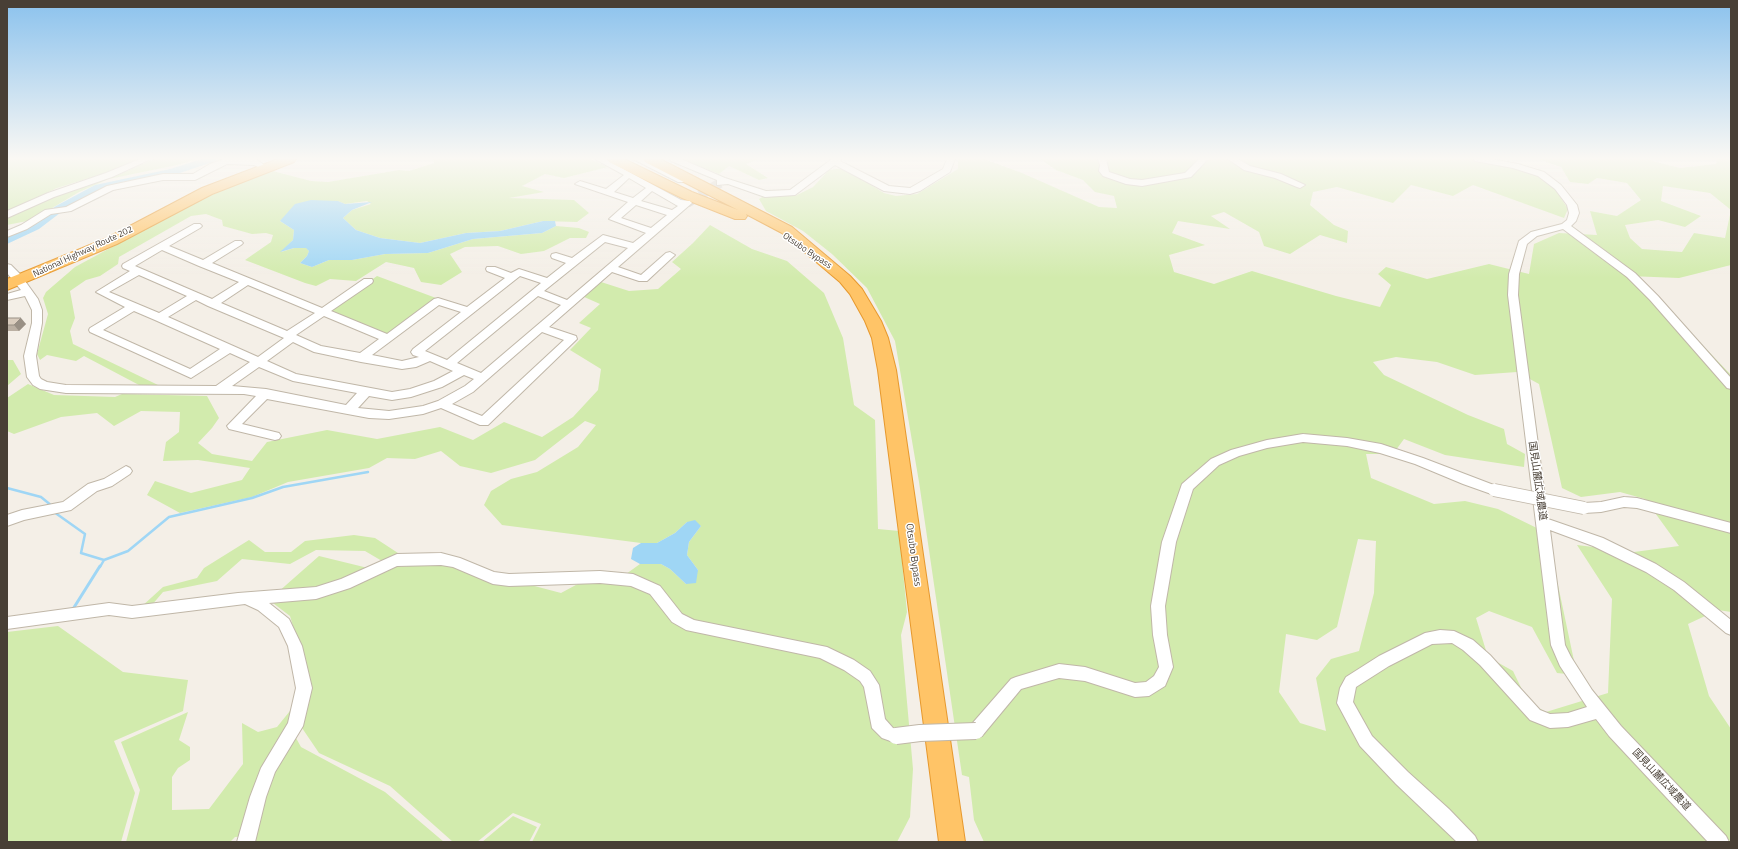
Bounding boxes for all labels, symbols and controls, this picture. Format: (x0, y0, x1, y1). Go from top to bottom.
street label: National Highway Route 202 (31, 224, 135, 280)
street label: Otsubo Bypass (780, 231, 834, 271)
street label: 国見山麓広域農道 (1525, 441, 1549, 521)
street label: Otsubo Bypass (903, 523, 923, 587)
street label: 国見山麓広域農道 (1629, 747, 1693, 813)

